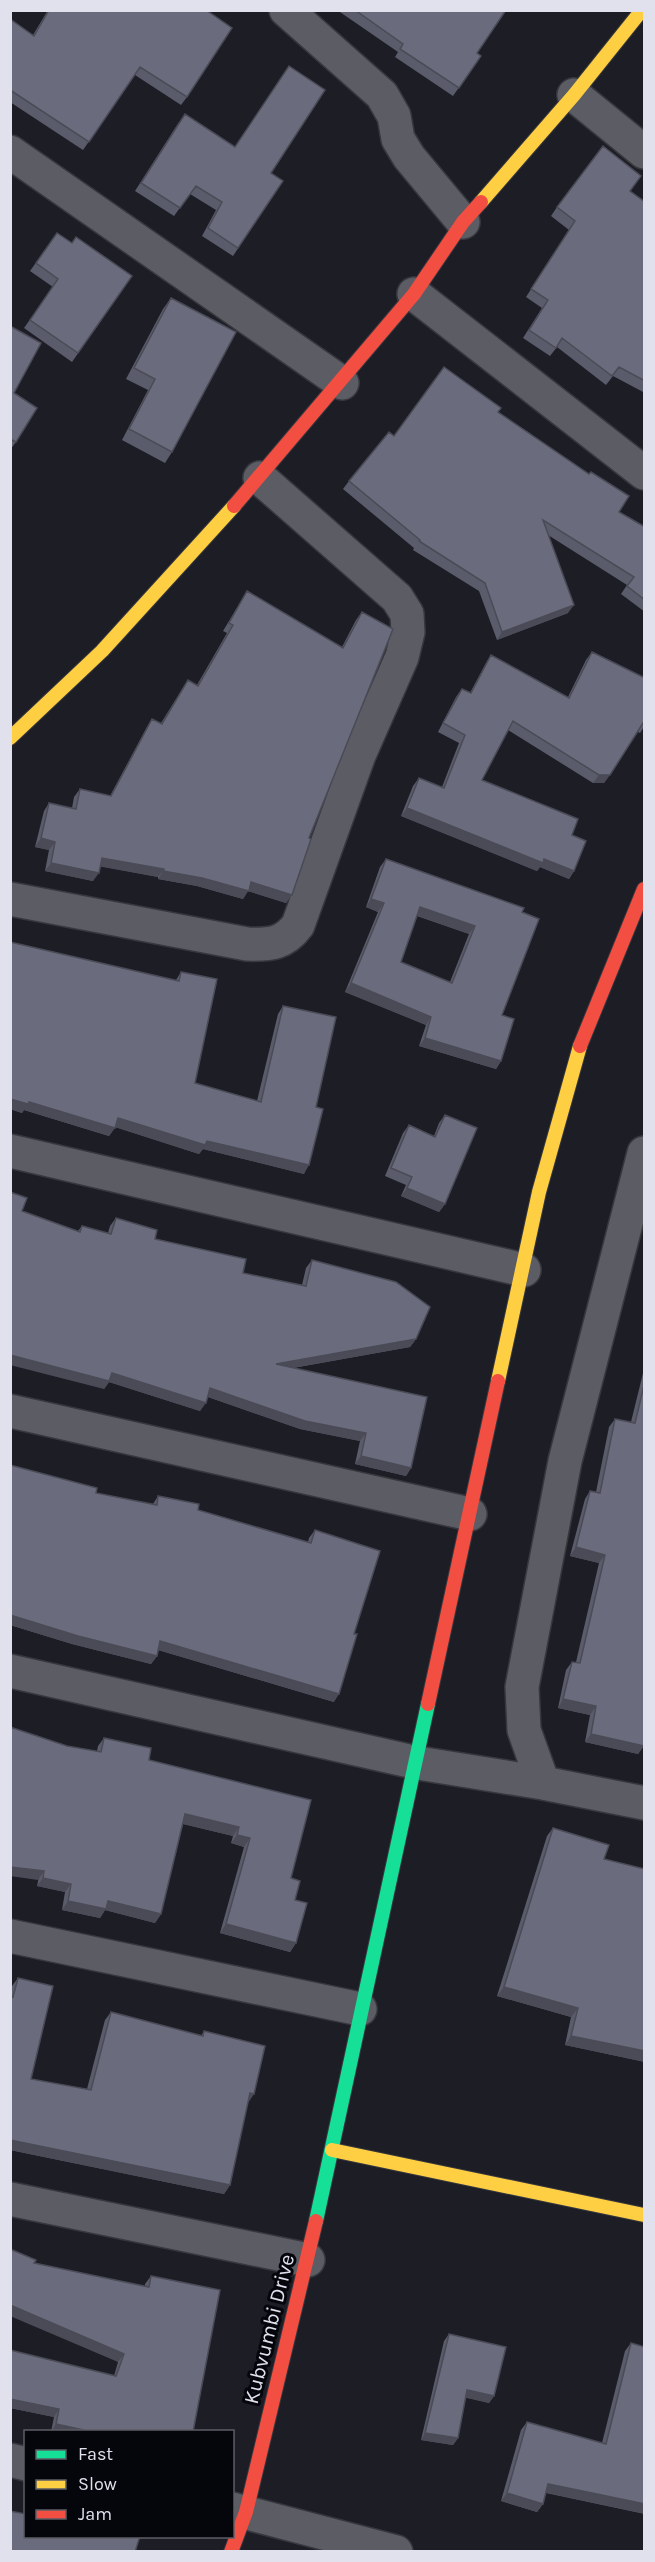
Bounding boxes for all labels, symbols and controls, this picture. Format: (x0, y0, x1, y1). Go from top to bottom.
street label: Kubvumbi Drive (239, 2252, 299, 2406)
legend (24, 2430, 234, 2538)
text: Fast (78, 2443, 113, 2465)
text: Slow (78, 2473, 117, 2495)
text: Jam (78, 2503, 112, 2525)

